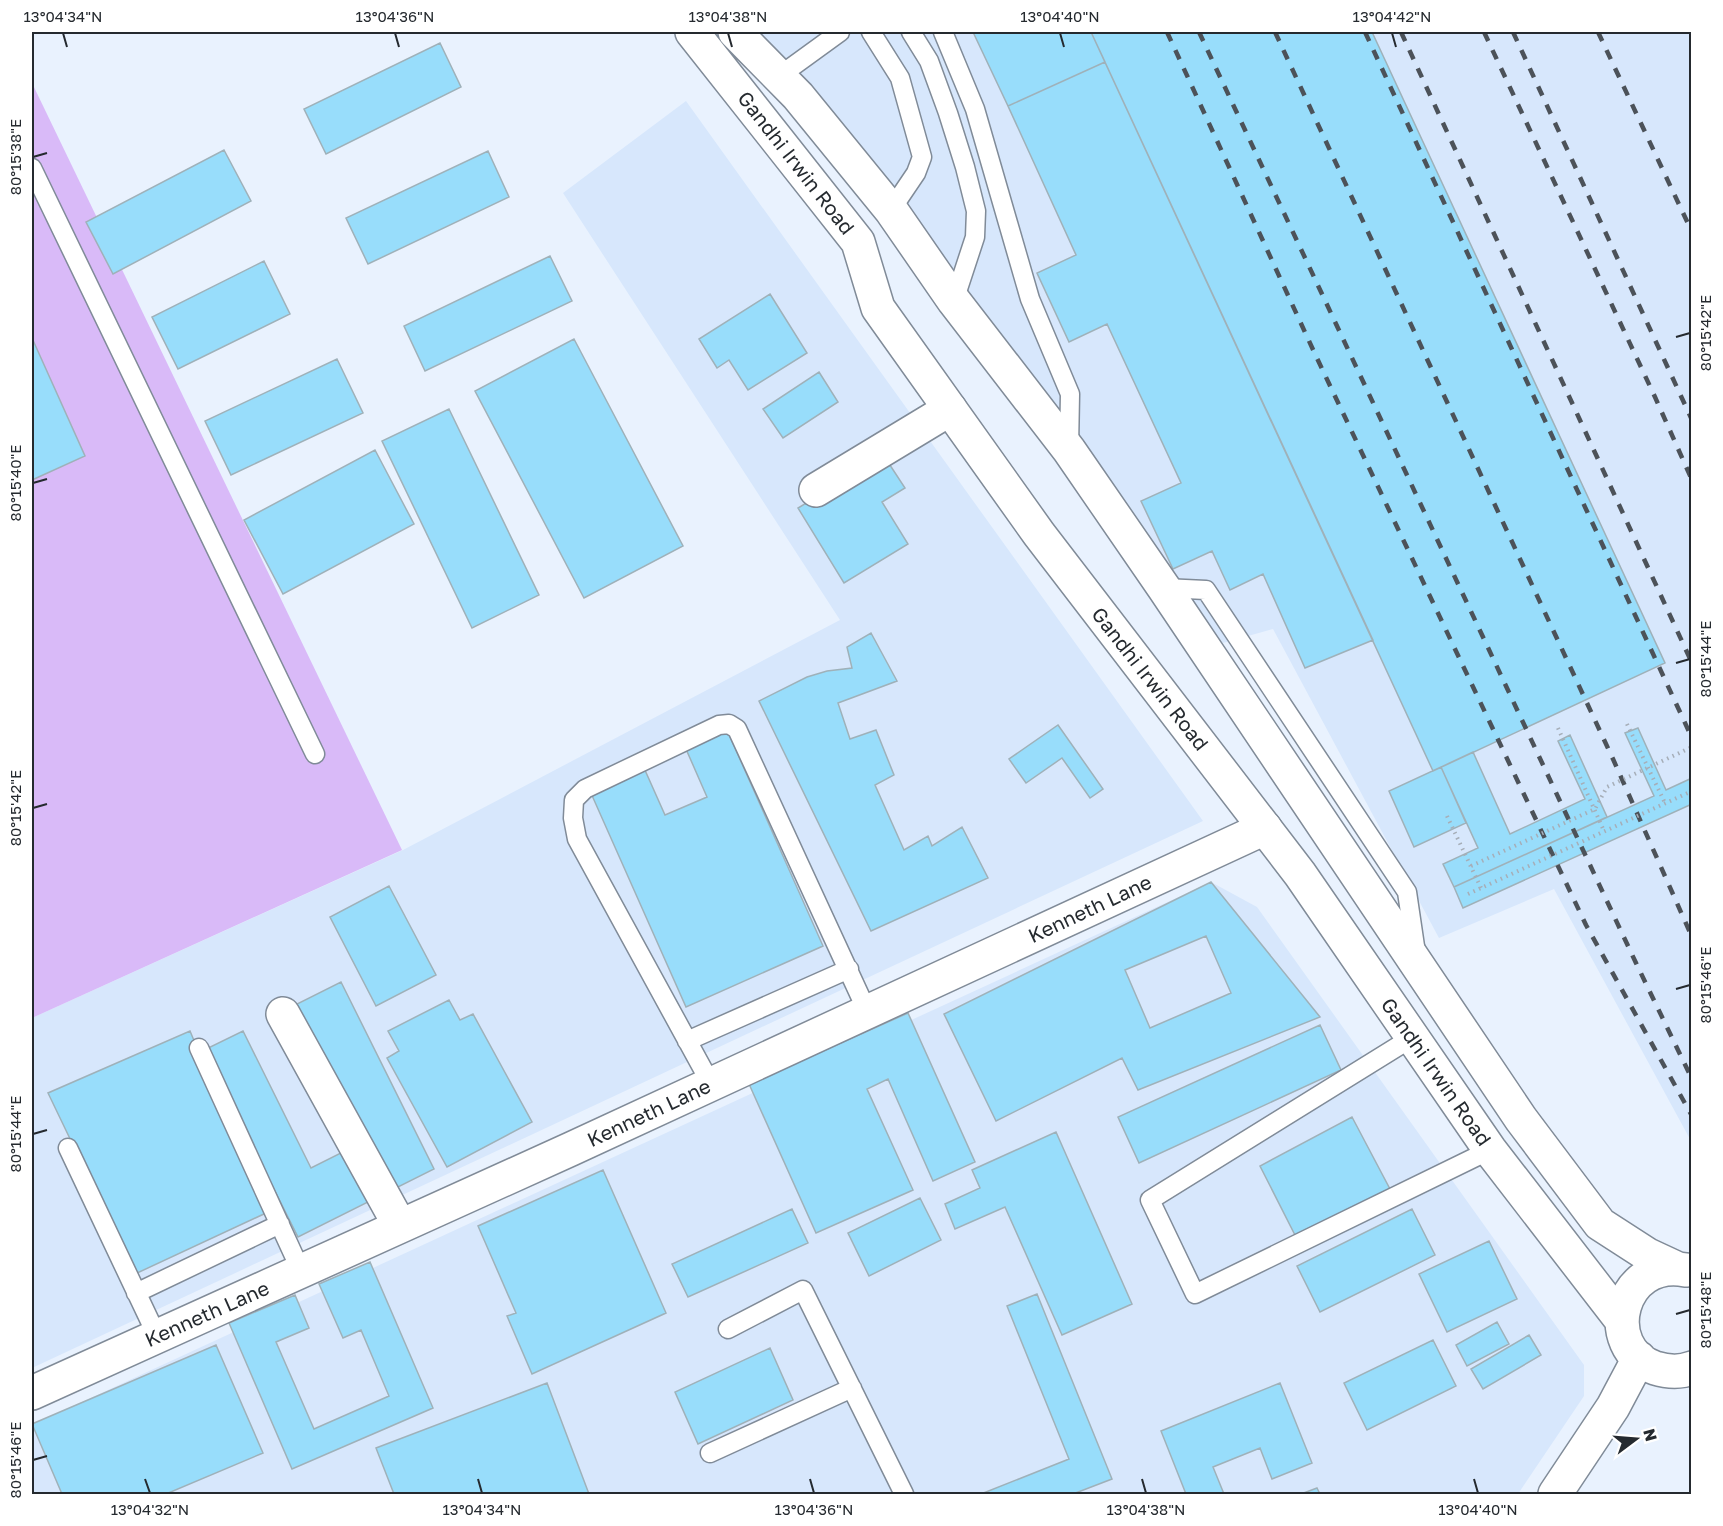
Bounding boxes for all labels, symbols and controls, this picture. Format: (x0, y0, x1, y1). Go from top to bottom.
text: 13°04'34"N (24, 7, 102, 25)
text: 13°04'36"N (356, 7, 434, 25)
text: 13°04'38"N (689, 7, 767, 25)
text: 13°04'40"N (1020, 7, 1100, 25)
text: 13°04'42"N (1353, 7, 1431, 25)
street label: Gandhi Irwin Road (733, 86, 860, 239)
text: 80°15'38"E (6, 119, 24, 195)
text: 80°15'42"E (1696, 295, 1714, 371)
text: 80°15'40"E (6, 444, 24, 522)
street label: Gandhi Irwin Road (1087, 602, 1214, 755)
text: 80°15'44"E (1696, 621, 1714, 697)
text: 80°15'42"E (6, 770, 24, 846)
street label: Kenneth Lane (1024, 869, 1155, 947)
text: 80°15'46"E (1696, 947, 1714, 1023)
street label: Gandhi Irwin Road (1377, 993, 1497, 1150)
street label: Kenneth Lane (583, 1073, 714, 1151)
text: 80°15'44"E (6, 1096, 24, 1172)
text: 80°15'48"E (1696, 1272, 1714, 1348)
street label: Kenneth Lane (141, 1275, 272, 1351)
north arrow (1606, 1409, 1666, 1469)
text: 80°15'46"E (6, 1422, 24, 1498)
text: N (1639, 1426, 1662, 1443)
text: 13°04'32"N (111, 1500, 189, 1518)
text: 13°04'34"N (443, 1500, 521, 1518)
text: 13°04'36"N (775, 1500, 853, 1518)
text: 13°04'38"N (1107, 1500, 1185, 1518)
text: 13°04'40"N (1438, 1500, 1518, 1518)

